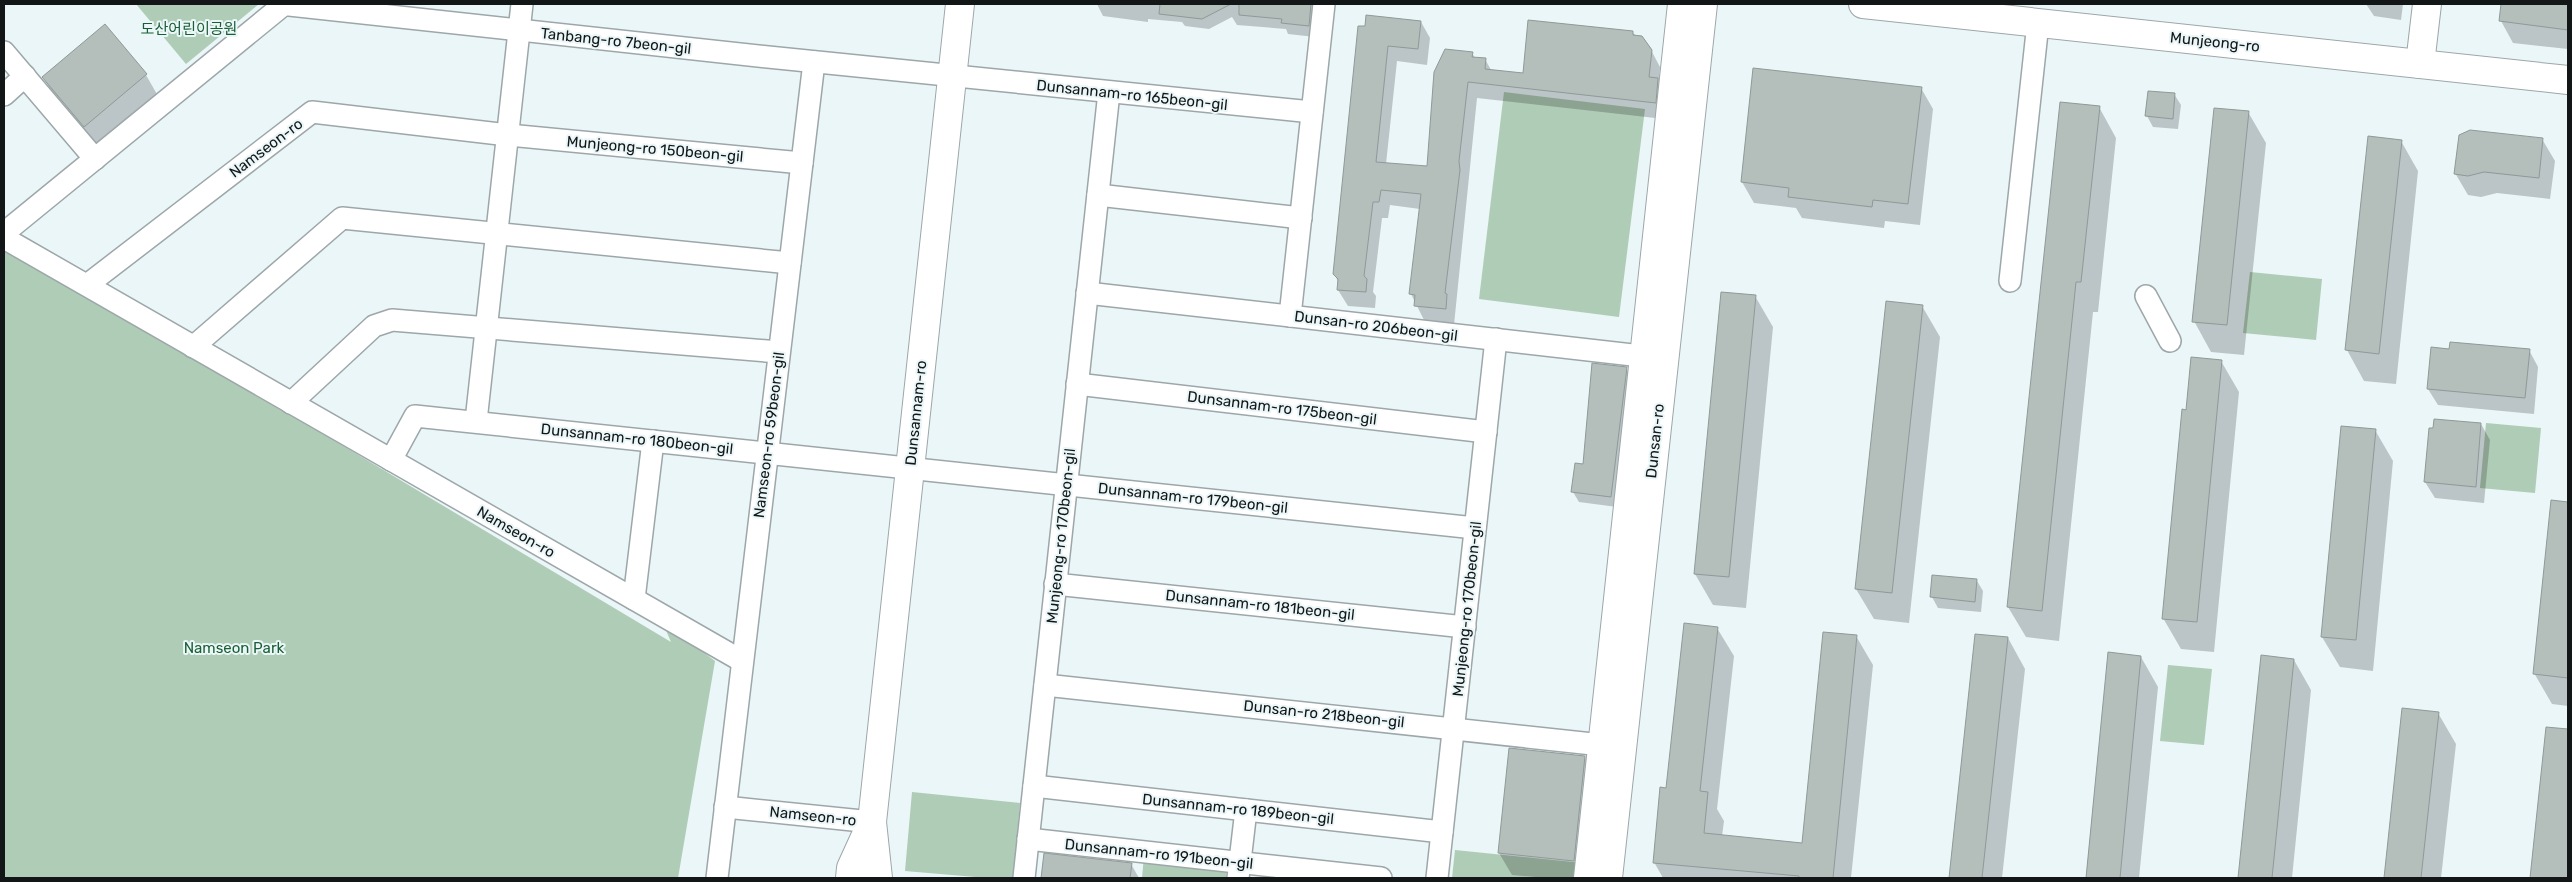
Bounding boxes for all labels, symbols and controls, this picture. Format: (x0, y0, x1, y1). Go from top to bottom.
park label: 도산어린이공원 (141, 20, 237, 38)
street label: Tanbang-ro 7beon-gil (540, 24, 692, 58)
street label: Munjeong-ro (2169, 28, 2261, 56)
street label: Dunsannam-ro 165beon-gil (1035, 76, 1229, 114)
street label: Namseon-ro (226, 115, 306, 181)
street label: Munjeong-ro 150beon-gil (566, 132, 744, 166)
street label: Dunsan-ro 206beon-gil (1293, 307, 1459, 345)
street label: Namseon-ro 59beon-gil (750, 351, 788, 519)
street label: Dunsannam-ro (902, 360, 930, 466)
street label: Dunsannam-ro 175beon-gil (1186, 387, 1378, 429)
street label: Dunsan-ro (1642, 403, 1668, 479)
street label: Dunsannam-ro 180beon-gil (540, 420, 734, 458)
street label: Munjeong-ro 170beon-gil (1043, 447, 1079, 625)
street label: Dunsannam-ro 179beon-gil (1097, 479, 1289, 517)
street label: Namseon-ro (474, 502, 558, 562)
street label: Munjeong-ro 170beon-gil (1449, 520, 1485, 698)
street label: Dunsannam-ro 181beon-gil (1164, 586, 1356, 624)
park label: Namseon Park (184, 639, 285, 657)
street label: Dunsan-ro 218beon-gil (1243, 697, 1405, 731)
street label: Dunsannam-ro 189beon-gil (1141, 790, 1335, 828)
street label: Namseon-ro (769, 802, 857, 830)
street label: Dunsannam-ro 191beon-gil (1064, 835, 1254, 873)

